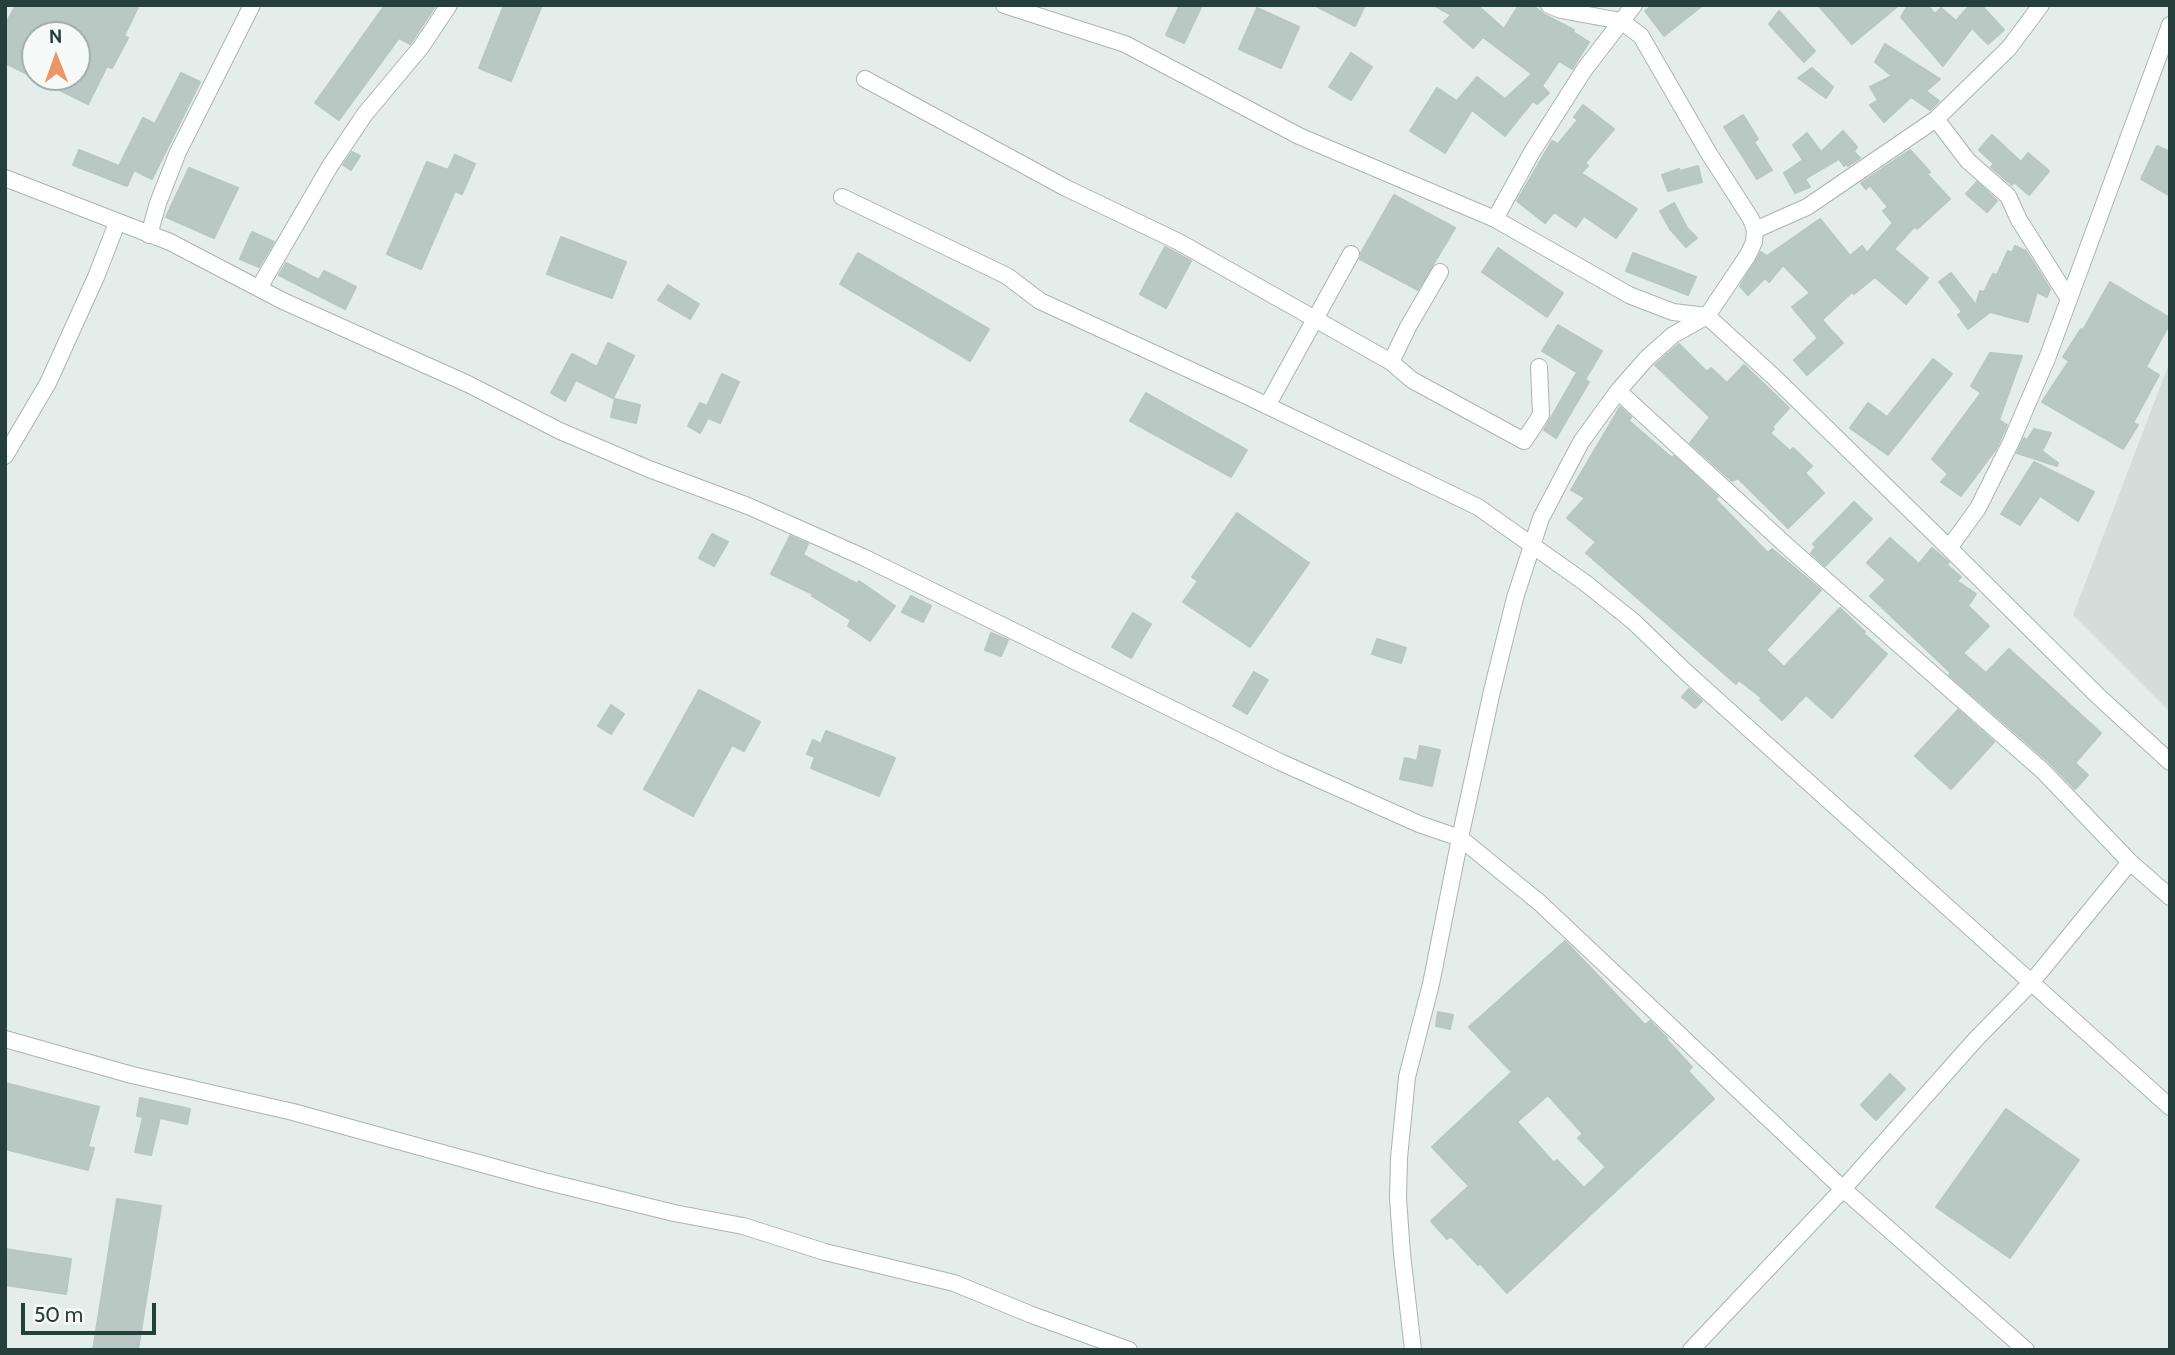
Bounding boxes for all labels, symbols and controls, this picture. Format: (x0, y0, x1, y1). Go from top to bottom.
north arrow (21, 21, 91, 91)
text: N (49, 25, 63, 48)
scale bar (24, 1288, 159, 1332)
text: 50 m (34, 1302, 83, 1327)

